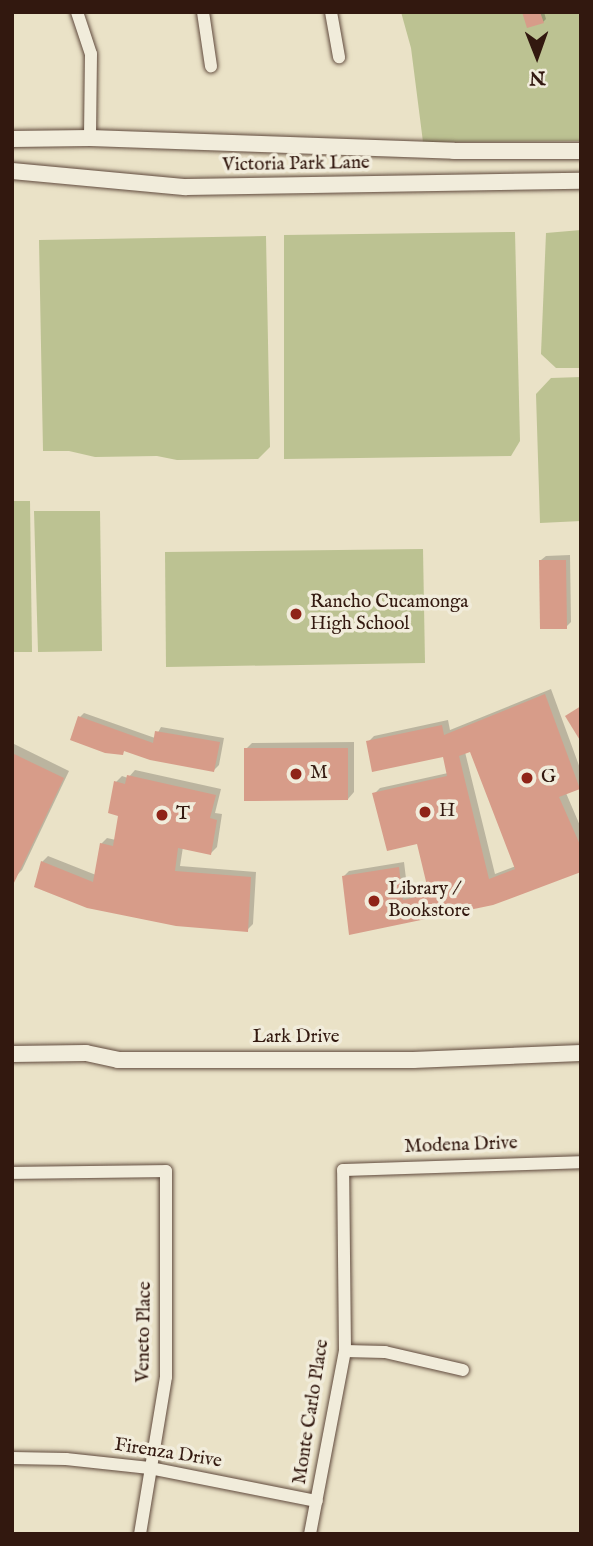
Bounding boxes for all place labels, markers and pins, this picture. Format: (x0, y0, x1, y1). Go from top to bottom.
place label: Rancho Cucamonga High School (310, 592, 468, 636)
marker: Rancho Cucamonga High School (288, 606, 304, 622)
place label: M (310, 763, 328, 785)
marker: M (288, 766, 304, 782)
place label: G (541, 767, 556, 789)
marker: G (519, 770, 535, 786)
place label: H (439, 801, 455, 823)
place label: T (176, 804, 190, 826)
marker: H (417, 804, 433, 820)
marker: T (154, 807, 170, 823)
place label: Library / Bookstore (388, 879, 470, 923)
marker: Library / Bookstore (366, 893, 382, 909)

